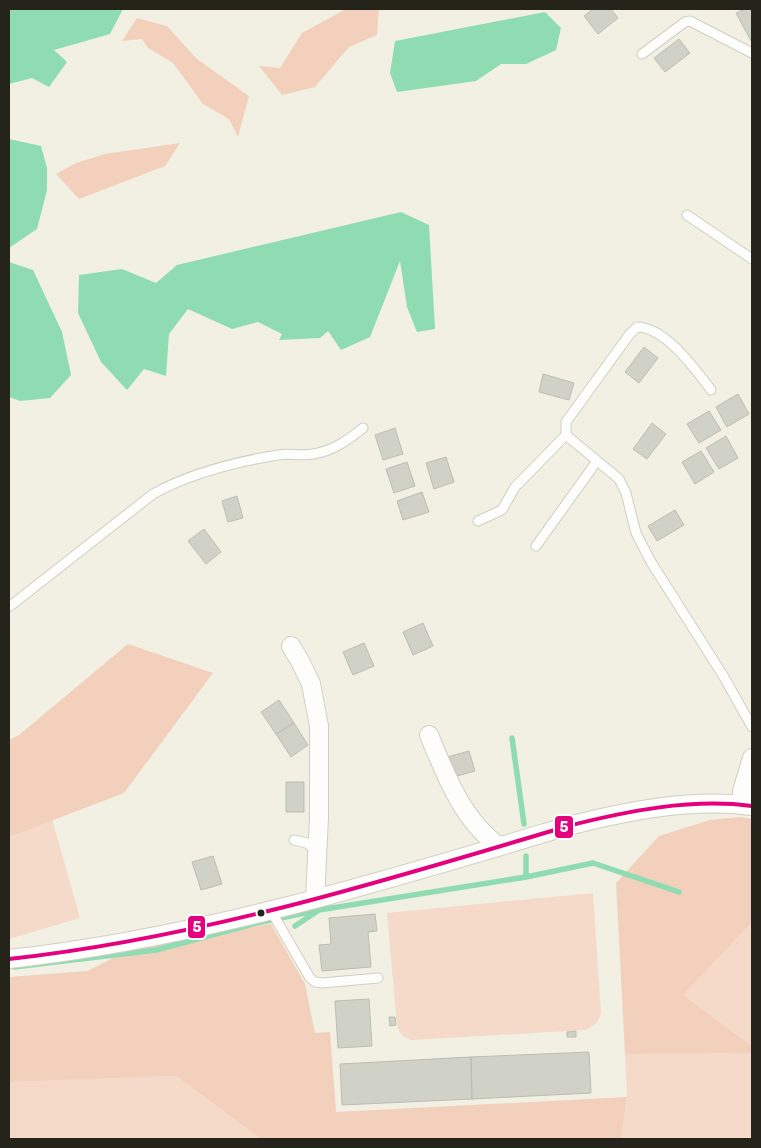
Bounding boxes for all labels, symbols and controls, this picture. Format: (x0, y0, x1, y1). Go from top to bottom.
line badge: 5 (554, 815, 574, 839)
text: 5 (559, 819, 569, 836)
unlabelled marker (256, 908, 266, 918)
line badge: 5 (187, 915, 206, 939)
text: 5 (192, 919, 202, 936)

